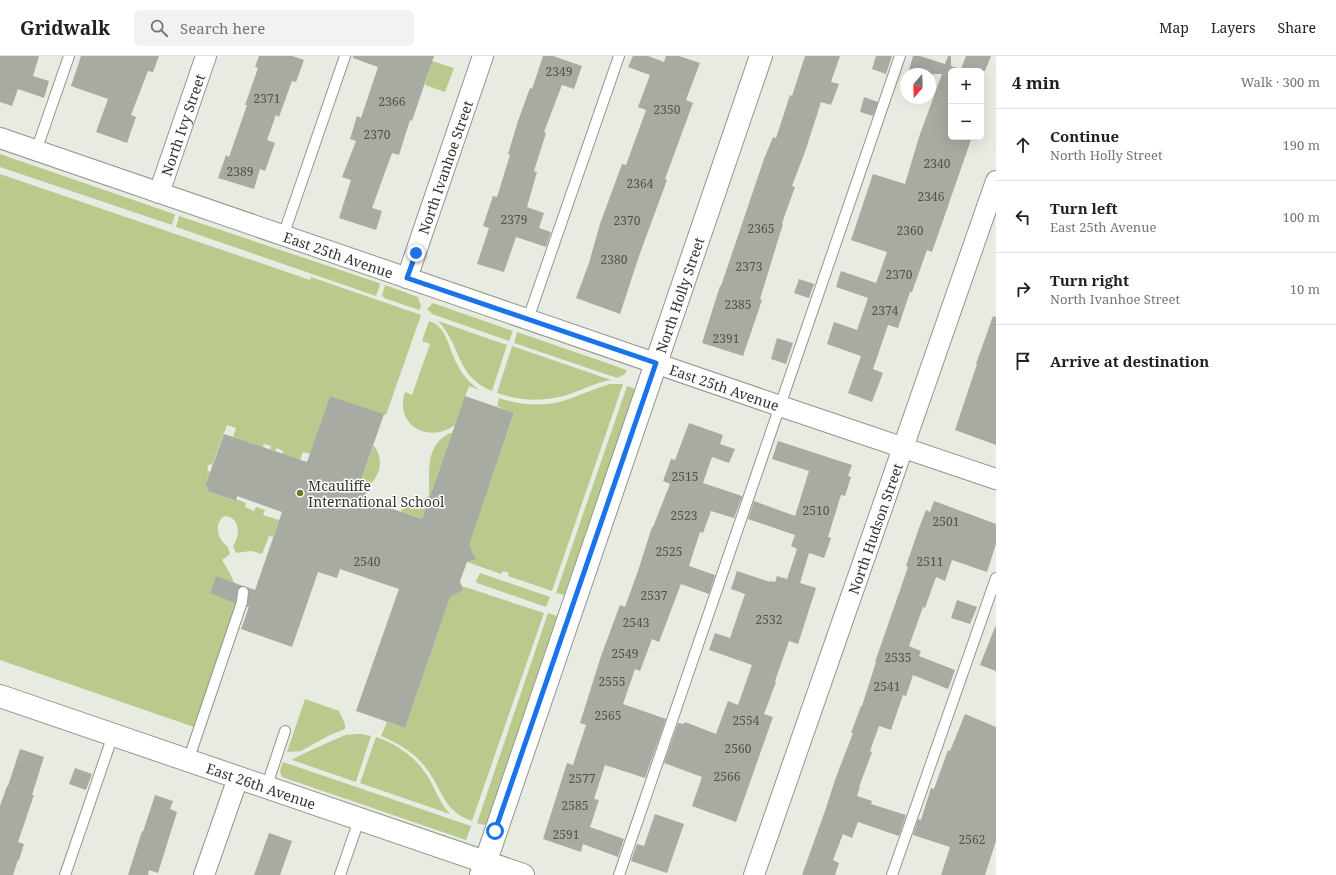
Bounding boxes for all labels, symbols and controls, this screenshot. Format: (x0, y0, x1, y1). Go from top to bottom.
search box (134, 10, 414, 46)
text: Gridwalk (20, 15, 110, 41)
icon: search (148, 17, 170, 39)
text: Search here (180, 18, 265, 38)
text: Map (1159, 18, 1189, 37)
text: Layers (1211, 18, 1256, 37)
text: Share (1278, 18, 1316, 37)
house number: 2349 (546, 63, 572, 80)
north arrow (900, 68, 936, 104)
map controls (948, 68, 984, 140)
button: + (948, 68, 984, 104)
street label: North Ivy Street (156, 71, 209, 178)
text: 4 min (1012, 71, 1060, 94)
text: Walk · 300 m (1241, 73, 1320, 91)
house number: 2371 (254, 90, 280, 107)
house number: 2366 (379, 93, 406, 110)
street label: North Ivanhoe Street (413, 98, 477, 237)
house number: 2350 (654, 101, 681, 118)
button: − (948, 104, 984, 140)
house number: 2370 (364, 126, 391, 143)
text: Continue (1050, 126, 1119, 146)
icon: ahead (1012, 134, 1034, 156)
text: 190 m (1283, 136, 1320, 154)
text: North Holly Street (1050, 146, 1163, 164)
house number: 2340 (924, 155, 951, 172)
house number: 2389 (227, 163, 253, 180)
house number: 2364 (627, 175, 654, 192)
house number: 2346 (918, 188, 945, 205)
text: Turn left (1050, 198, 1118, 218)
icon: left (1012, 206, 1034, 228)
text: 100 m (1283, 208, 1320, 226)
house number: 2379 (501, 211, 527, 228)
house number: 2370 (614, 212, 641, 229)
text: East 25th Avenue (1050, 218, 1156, 236)
house number: 2365 (748, 220, 774, 237)
house number: 2360 (897, 222, 924, 239)
street label: East 25th Avenue (281, 227, 396, 282)
street label: North Holly Street (651, 234, 708, 355)
route end (407, 244, 425, 262)
house number: 2380 (601, 251, 628, 268)
house number: 2373 (736, 258, 763, 275)
house number: 2370 (886, 266, 913, 283)
text: Turn right (1050, 270, 1129, 290)
icon: right (1012, 278, 1034, 300)
text: 10 m (1290, 280, 1320, 298)
text: North Ivanhoe Street (1050, 290, 1180, 308)
house number: 2385 (725, 296, 751, 313)
house number: 2374 (872, 302, 899, 319)
house number: 2391 (713, 330, 739, 347)
icon: arrive (1012, 350, 1034, 372)
text: Arrive at destination (1050, 351, 1209, 371)
street label: East 25th Avenue (667, 359, 782, 415)
street label: North Hudson Street (843, 460, 906, 597)
house number: 2515 (672, 468, 698, 485)
place label: Mcauliffe International School (308, 476, 445, 511)
marker: Mcauliffe International School (295, 488, 305, 498)
house number: 2510 (803, 502, 830, 519)
house number: 2523 (671, 507, 698, 524)
house number: 2501 (933, 513, 959, 530)
house number: 2525 (656, 543, 682, 560)
house number: 2540 (354, 553, 381, 570)
house number: 2511 (917, 553, 943, 570)
house number: 2537 (641, 587, 668, 604)
house number: 2532 (756, 611, 782, 628)
house number: 2543 (623, 614, 650, 631)
house number: 2549 (612, 645, 638, 662)
house number: 2535 (885, 649, 911, 666)
house number: 2555 (599, 673, 625, 690)
house number: 2541 (874, 678, 900, 695)
house number: 2565 (595, 707, 621, 724)
house number: 2554 (733, 712, 760, 729)
house number: 2560 (725, 740, 752, 757)
street label: East 26th Avenue (204, 758, 318, 813)
house number: 2566 (714, 768, 741, 785)
house number: 2577 (569, 770, 596, 787)
house number: 2585 (562, 797, 588, 814)
route start (486, 822, 504, 840)
house number: 2591 (553, 826, 579, 843)
house number: 2562 (959, 831, 985, 848)

